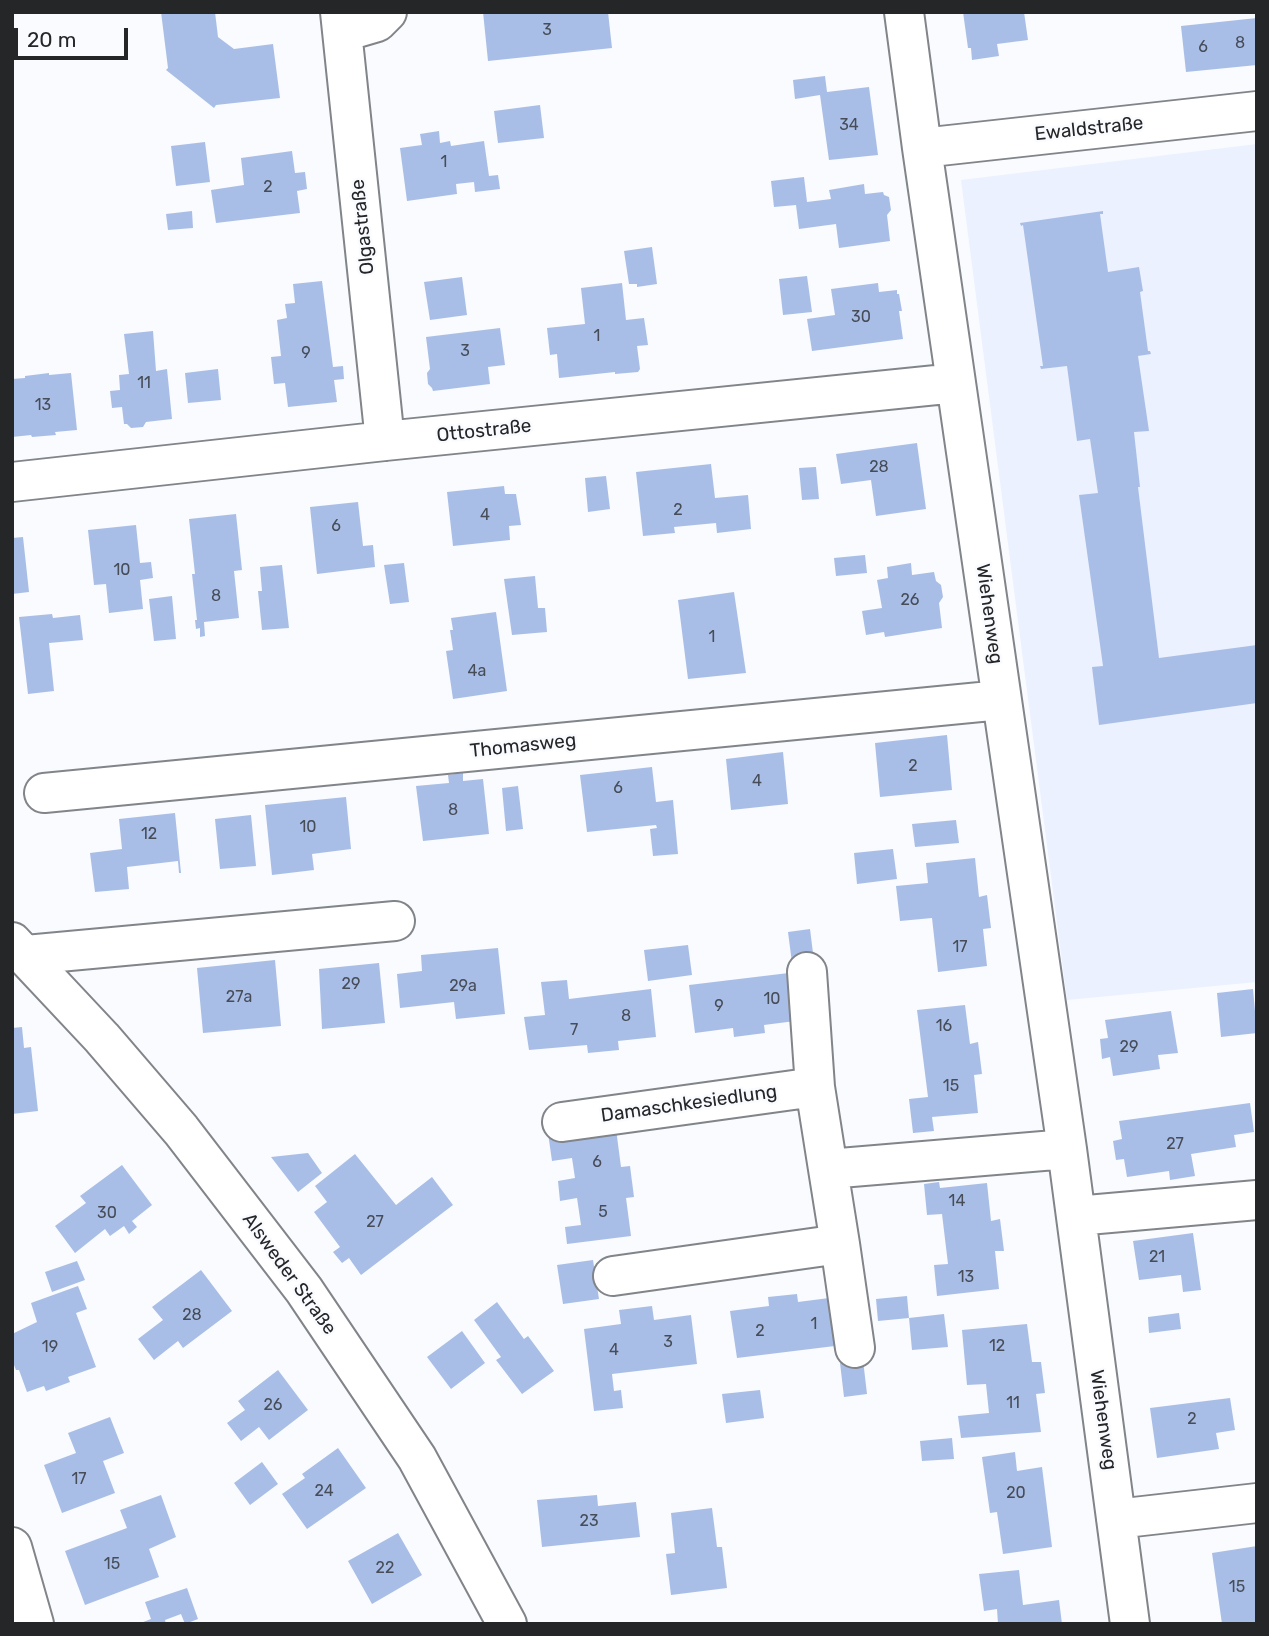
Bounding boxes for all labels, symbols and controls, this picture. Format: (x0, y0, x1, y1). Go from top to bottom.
scale bar (18, 14, 131, 58)
house number: 3 (542, 20, 552, 40)
text: 20 m (27, 27, 76, 52)
house number: 8 (1235, 33, 1245, 53)
house number: 6 (1198, 37, 1208, 57)
street label: Ewaldstraße (1034, 112, 1144, 146)
house number: 34 (839, 115, 859, 135)
house number: 1 (441, 152, 447, 172)
house number: 2 (263, 177, 273, 197)
street label: Olgastraße (347, 178, 379, 276)
house number: 30 (851, 307, 871, 327)
house number: 1 (594, 326, 600, 346)
house number: 3 (460, 341, 470, 361)
house number: 9 (301, 343, 311, 363)
house number: 11 (137, 373, 151, 393)
house number: 13 (35, 395, 51, 415)
street label: Ottostraße (436, 415, 532, 447)
house number: 28 (869, 457, 889, 477)
house number: 2 (673, 500, 683, 520)
house number: 4 (480, 505, 490, 525)
house number: 6 (331, 516, 341, 536)
house number: 10 (113, 560, 131, 580)
street label: Wiehenweg (971, 562, 1007, 666)
house number: 8 (211, 586, 221, 606)
house number: 26 (900, 590, 920, 610)
house number: 1 (709, 627, 715, 647)
house number: 4a (468, 661, 486, 681)
street label: Thomasweg (469, 729, 577, 763)
house number: 2 (908, 756, 918, 776)
house number: 4 (752, 771, 762, 791)
house number: 6 (613, 778, 623, 798)
house number: 8 (448, 800, 458, 820)
house number: 10 (299, 817, 317, 837)
house number: 12 (141, 824, 157, 844)
house number: 17 (952, 937, 968, 957)
house number: 29 (342, 974, 360, 994)
house number: 29a (449, 976, 477, 996)
house number: 27a (226, 987, 252, 1007)
house number: 10 (763, 989, 781, 1009)
house number: 9 (714, 996, 724, 1016)
house number: 8 (621, 1006, 631, 1026)
house number: 16 (936, 1016, 952, 1036)
house number: 7 (570, 1020, 578, 1040)
house number: 29 (1120, 1037, 1138, 1057)
house number: 15 (943, 1076, 959, 1096)
street label: Damaschkesiedlung (599, 1080, 779, 1128)
house number: 27 (1166, 1134, 1184, 1154)
house number: 6 (592, 1152, 602, 1172)
house number: 14 (949, 1191, 965, 1211)
house number: 5 (598, 1202, 608, 1222)
house number: 30 (97, 1203, 117, 1223)
street label: Alsweder Straße (237, 1209, 341, 1339)
house number: 27 (366, 1212, 384, 1232)
house number: 21 (1149, 1247, 1165, 1267)
house number: 13 (958, 1267, 974, 1287)
house number: 28 (182, 1305, 202, 1325)
house number: 1 (811, 1314, 817, 1334)
house number: 2 (755, 1321, 765, 1341)
house number: 3 (663, 1332, 673, 1352)
house number: 12 (989, 1336, 1005, 1356)
house number: 19 (42, 1337, 58, 1357)
house number: 4 (609, 1340, 619, 1360)
street label: Wiehenweg (1085, 1368, 1121, 1472)
house number: 11 (1006, 1393, 1020, 1413)
house number: 26 (263, 1395, 283, 1415)
house number: 2 (1187, 1409, 1197, 1429)
house number: 17 (71, 1469, 87, 1489)
house number: 24 (314, 1481, 334, 1501)
house number: 20 (1006, 1483, 1026, 1503)
house number: 23 (579, 1511, 599, 1531)
house number: 15 (104, 1554, 120, 1574)
house number: 22 (376, 1558, 394, 1578)
house number: 15 (1229, 1577, 1245, 1597)

